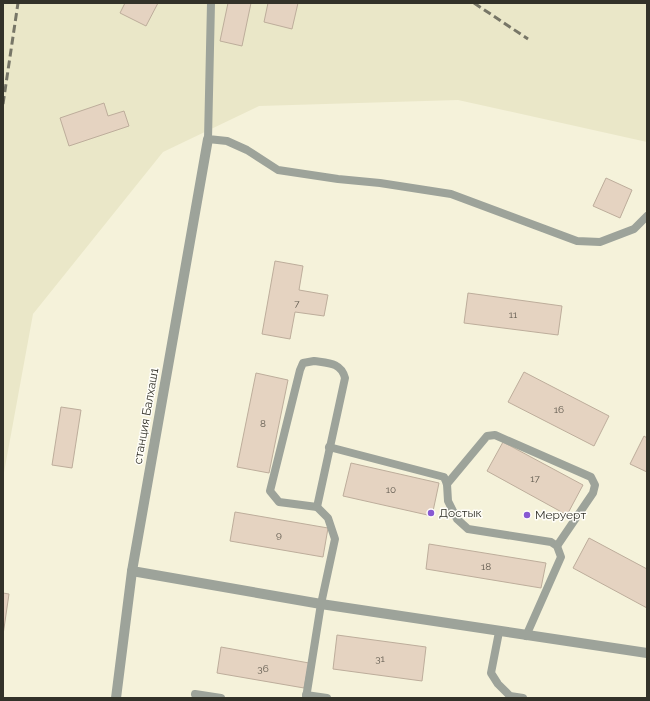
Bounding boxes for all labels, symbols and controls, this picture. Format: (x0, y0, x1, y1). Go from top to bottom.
house number: 7 (294, 298, 300, 309)
house number: 11 (509, 309, 518, 320)
street label: станция Балхаш1 (131, 367, 161, 465)
house number: 16 (554, 404, 564, 415)
house number: 8 (260, 418, 266, 429)
house number: 17 (530, 473, 540, 484)
house number: 10 (386, 484, 396, 495)
place label: Достык (439, 506, 482, 520)
marker: Достык (426, 508, 436, 518)
place label: Меруерт (535, 508, 586, 522)
marker: Меруерт (522, 510, 532, 520)
house number: 9 (276, 529, 282, 540)
house number: 18 (481, 561, 491, 572)
house number: 31 (375, 653, 386, 664)
house number: 36 (257, 663, 269, 674)

